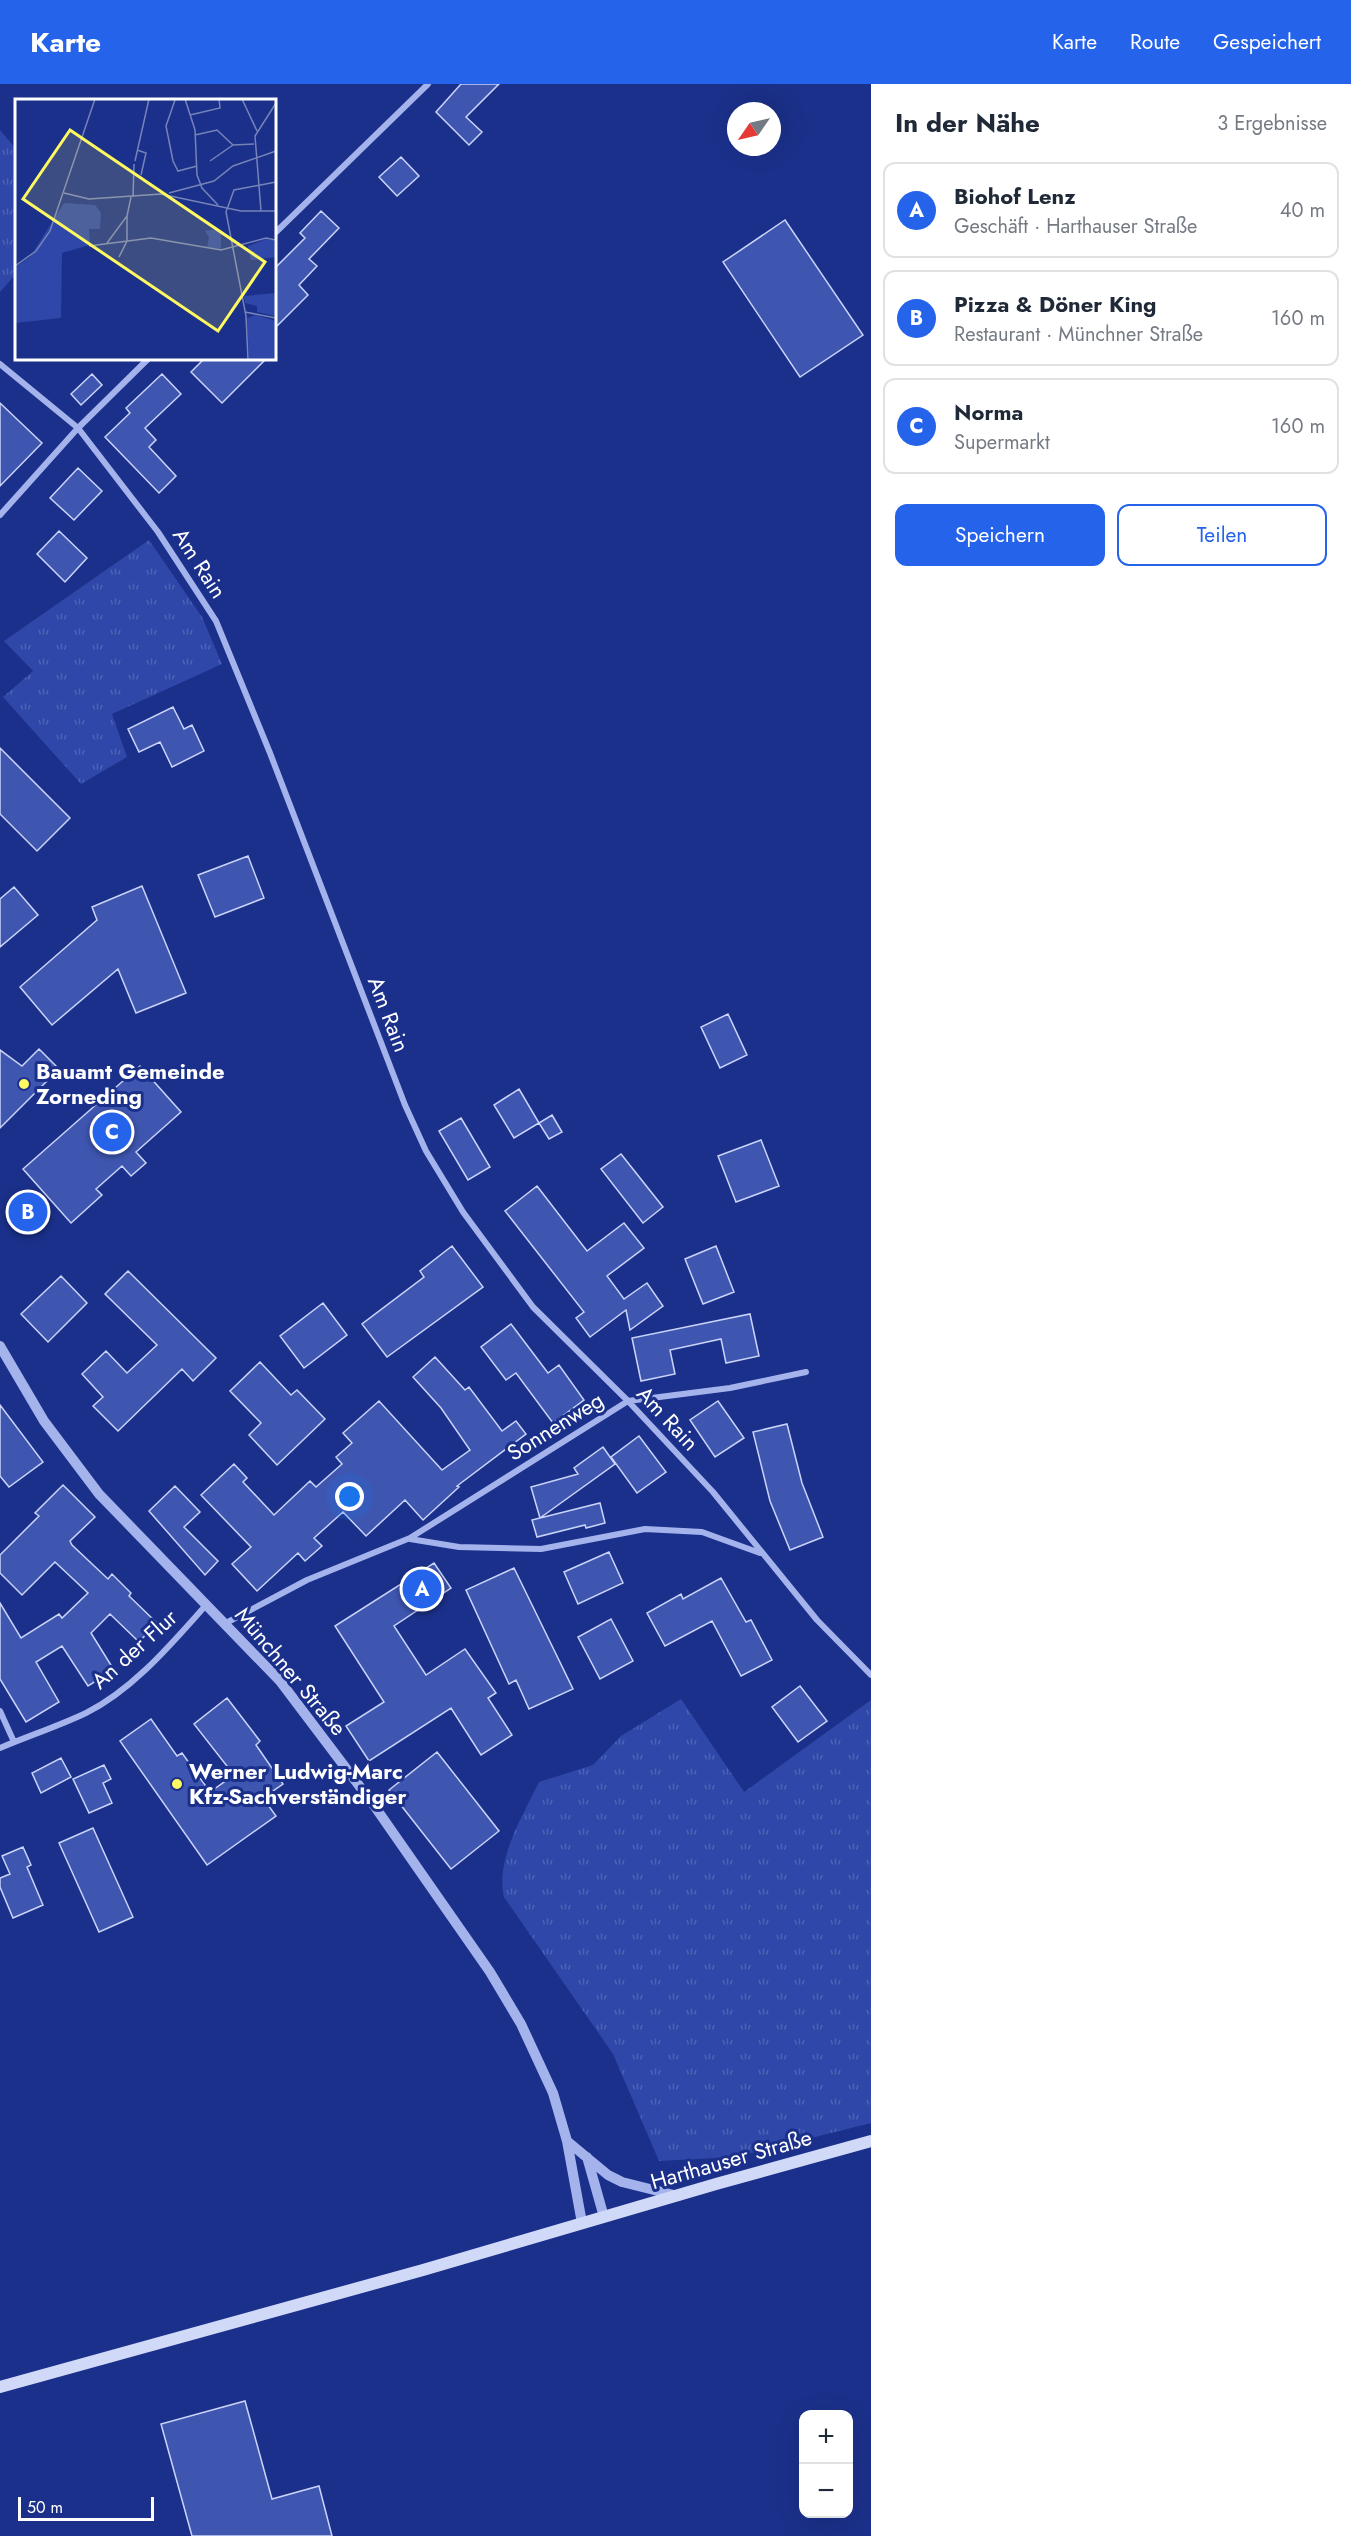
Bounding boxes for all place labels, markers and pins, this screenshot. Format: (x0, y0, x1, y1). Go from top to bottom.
place label: Bauamt Gemeinde Zorneding (36, 1055, 225, 1112)
marker: Bauamt Gemeinde Zorneding (17, 1077, 31, 1091)
pin: C (92, 1110, 132, 1154)
pin: B (9, 1190, 48, 1234)
pin: A (402, 1566, 442, 1612)
place label: Werner Ludwig-Marc Kfz-Sachverständiger (189, 1755, 406, 1812)
marker: Werner Ludwig-Marc Kfz-Sachverständiger (170, 1777, 184, 1791)

